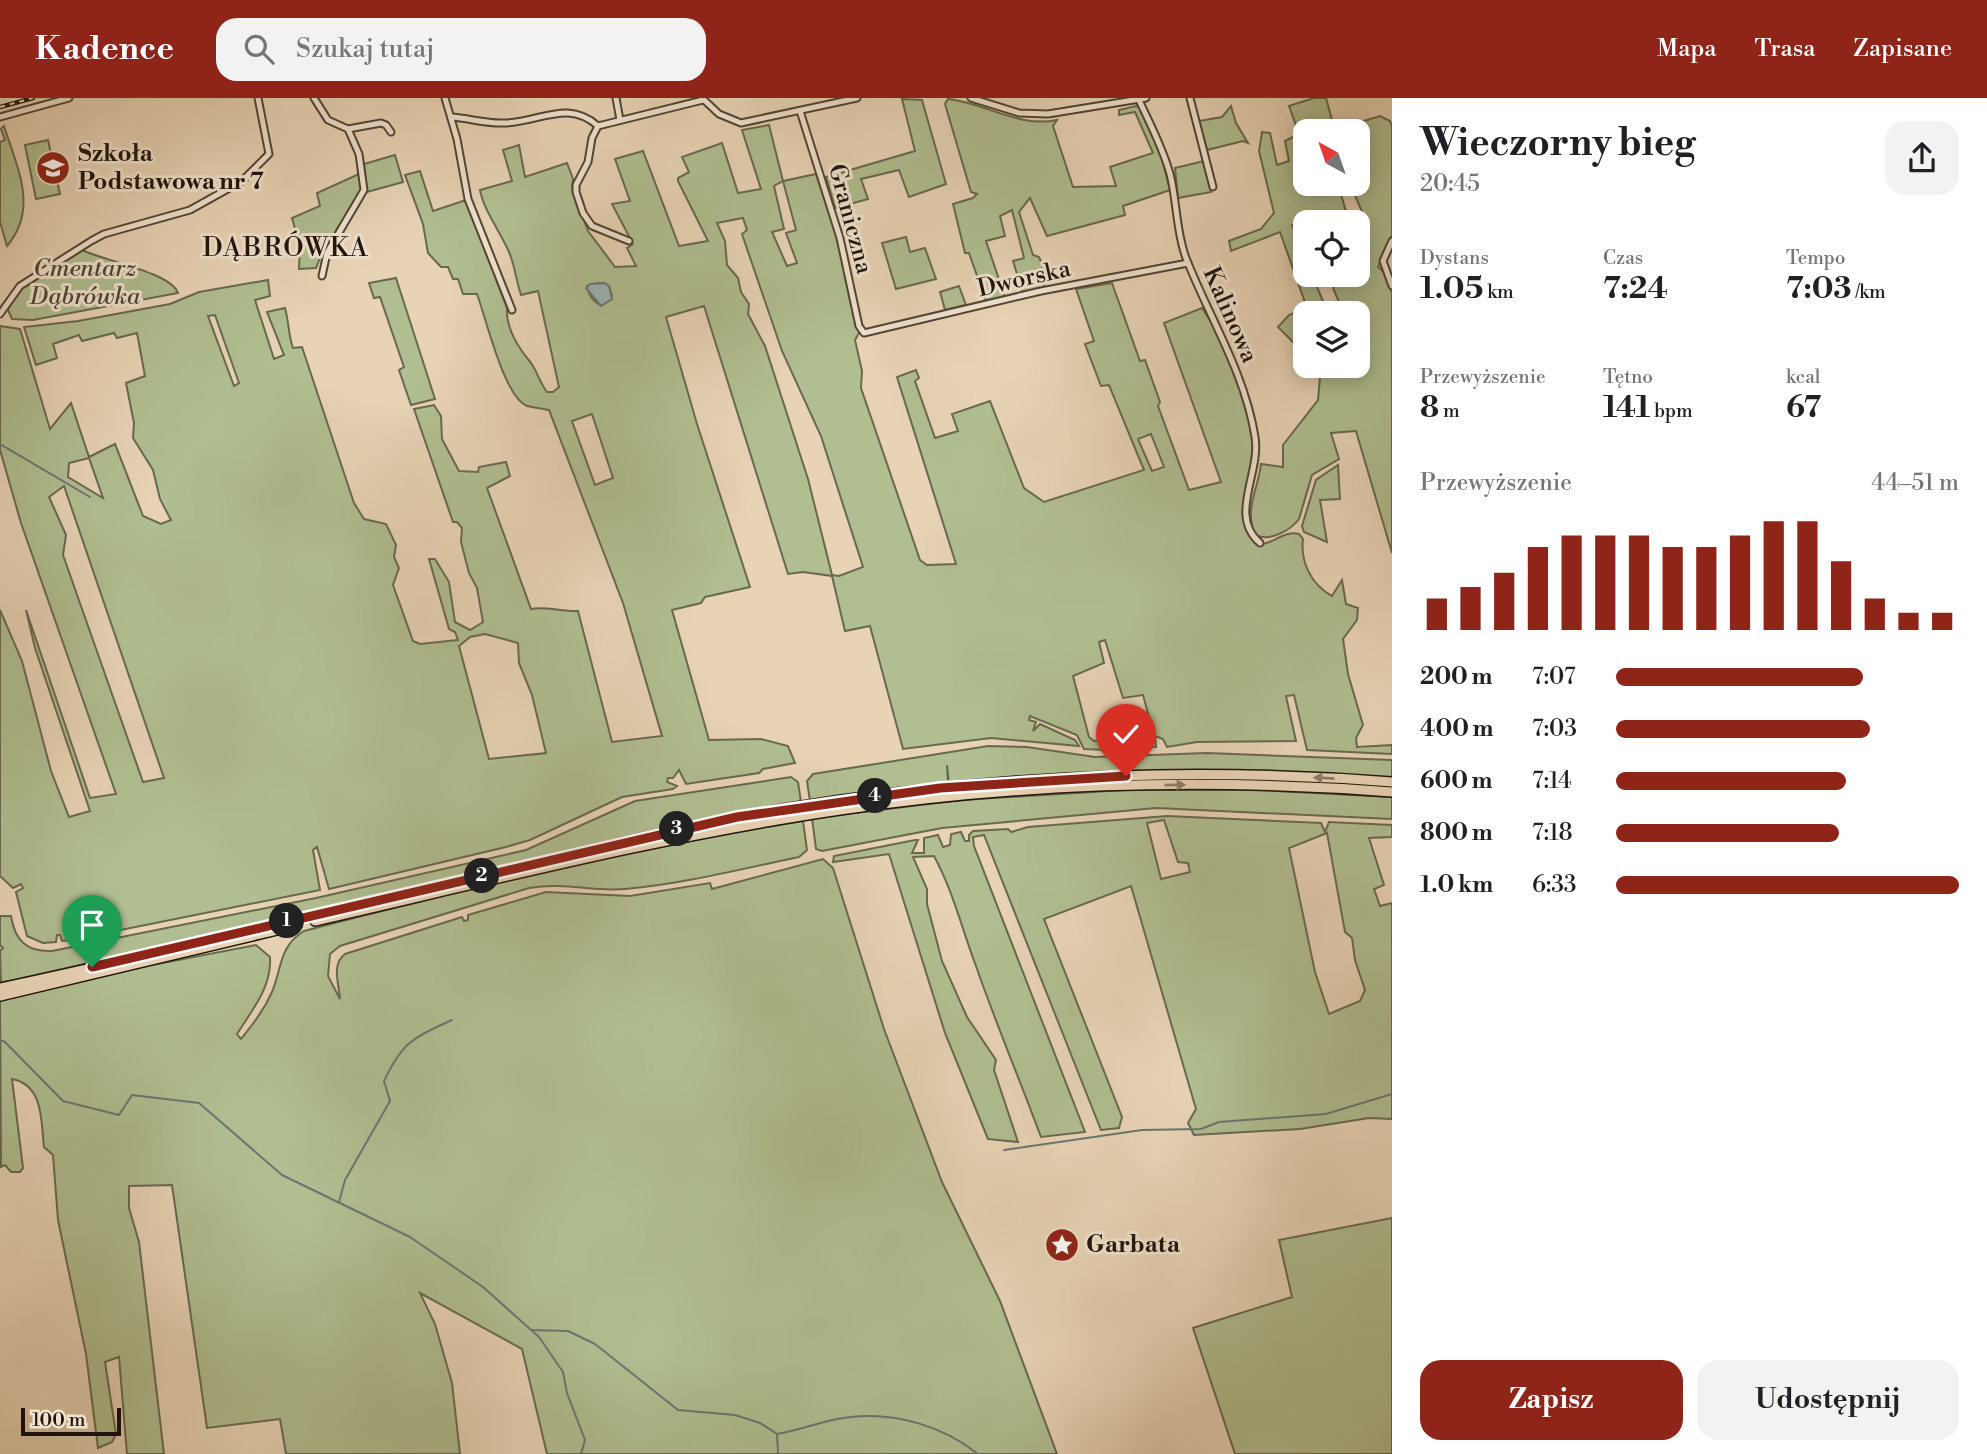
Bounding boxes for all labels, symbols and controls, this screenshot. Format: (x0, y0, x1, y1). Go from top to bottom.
search box (216, 18, 706, 81)
text: Kadence (35, 29, 174, 70)
icon: search (240, 30, 278, 68)
text: Szukaj tutaj (296, 33, 435, 65)
text: Mapa (1657, 34, 1716, 64)
text: Trasa (1754, 34, 1815, 64)
text: Zapisane (1853, 34, 1952, 64)
north arrow (1293, 119, 1370, 196)
map controls (1293, 119, 1370, 378)
text: Wieczorny bieg (1420, 120, 1696, 167)
button: share (1885, 121, 1959, 195)
place label: Szkoła Podstawowa nr 7 (78, 139, 264, 197)
school or university icon: Szkoła Podstawowa nr 7 (34, 149, 72, 187)
street label: Graniczna (821, 161, 879, 278)
text: 20:45 (1420, 170, 1480, 198)
button: locate (1293, 210, 1370, 287)
district label: DĄBRÓWKA (202, 230, 370, 264)
text: Dystans (1420, 246, 1489, 270)
text: Czas (1603, 246, 1643, 270)
text: Tempo (1786, 246, 1845, 270)
park label: Cmentarz Dąbrówka (29, 254, 141, 312)
street label: Dworska (974, 254, 1074, 304)
street label: Kalinowa (1196, 262, 1265, 368)
text: 1.05 (1420, 270, 1483, 308)
text: 7:24 (1603, 270, 1668, 308)
text: 7:03 (1786, 270, 1852, 308)
text: km (1483, 280, 1514, 304)
text: /km (1852, 280, 1886, 304)
button: layers (1293, 301, 1370, 378)
text: Przewyższenie (1420, 365, 1546, 389)
text: Tętno (1603, 365, 1653, 389)
text: kcal (1786, 365, 1820, 389)
text: 8 (1420, 389, 1439, 427)
text: 141 (1603, 389, 1650, 427)
text: 67 (1786, 389, 1821, 427)
text: m (1439, 399, 1460, 423)
text: bpm (1650, 399, 1693, 423)
text: Przewyższenie (1420, 469, 1572, 497)
text: 44–51 m (1871, 469, 1959, 497)
text: 200 m (1420, 663, 1492, 691)
text: 7:07 (1532, 663, 1576, 691)
pin (1096, 704, 1156, 776)
icon: check (1107, 715, 1145, 753)
text: 400 m (1420, 715, 1493, 743)
text: 7:03 (1532, 715, 1577, 743)
text: 600 m (1420, 767, 1493, 795)
text: 7:14 (1532, 767, 1572, 795)
one-way arrow (1313, 772, 1335, 783)
pin: 4 (858, 778, 892, 814)
one-way arrow (1164, 779, 1186, 790)
text: 4 (868, 783, 881, 807)
pin: 3 (660, 812, 694, 846)
text: 3 (671, 816, 682, 840)
text: 800 m (1420, 819, 1493, 847)
text: 7:18 (1532, 819, 1573, 847)
pin: 2 (464, 858, 500, 894)
text: 2 (476, 863, 487, 887)
text: 1.0 km (1420, 871, 1493, 899)
text: 6:33 (1532, 871, 1577, 899)
pin (62, 895, 122, 967)
pin: 1 (270, 904, 304, 938)
icon: arrive (73, 906, 111, 944)
text: 1 (282, 908, 291, 932)
place icon: Garbata (1043, 1226, 1081, 1264)
place label: Garbata (1086, 1230, 1181, 1260)
button: Zapisz (1420, 1360, 1683, 1440)
button: Udostępnij (1697, 1360, 1959, 1440)
scale bar (21, 1405, 121, 1437)
text: 100 m (32, 1408, 85, 1432)

